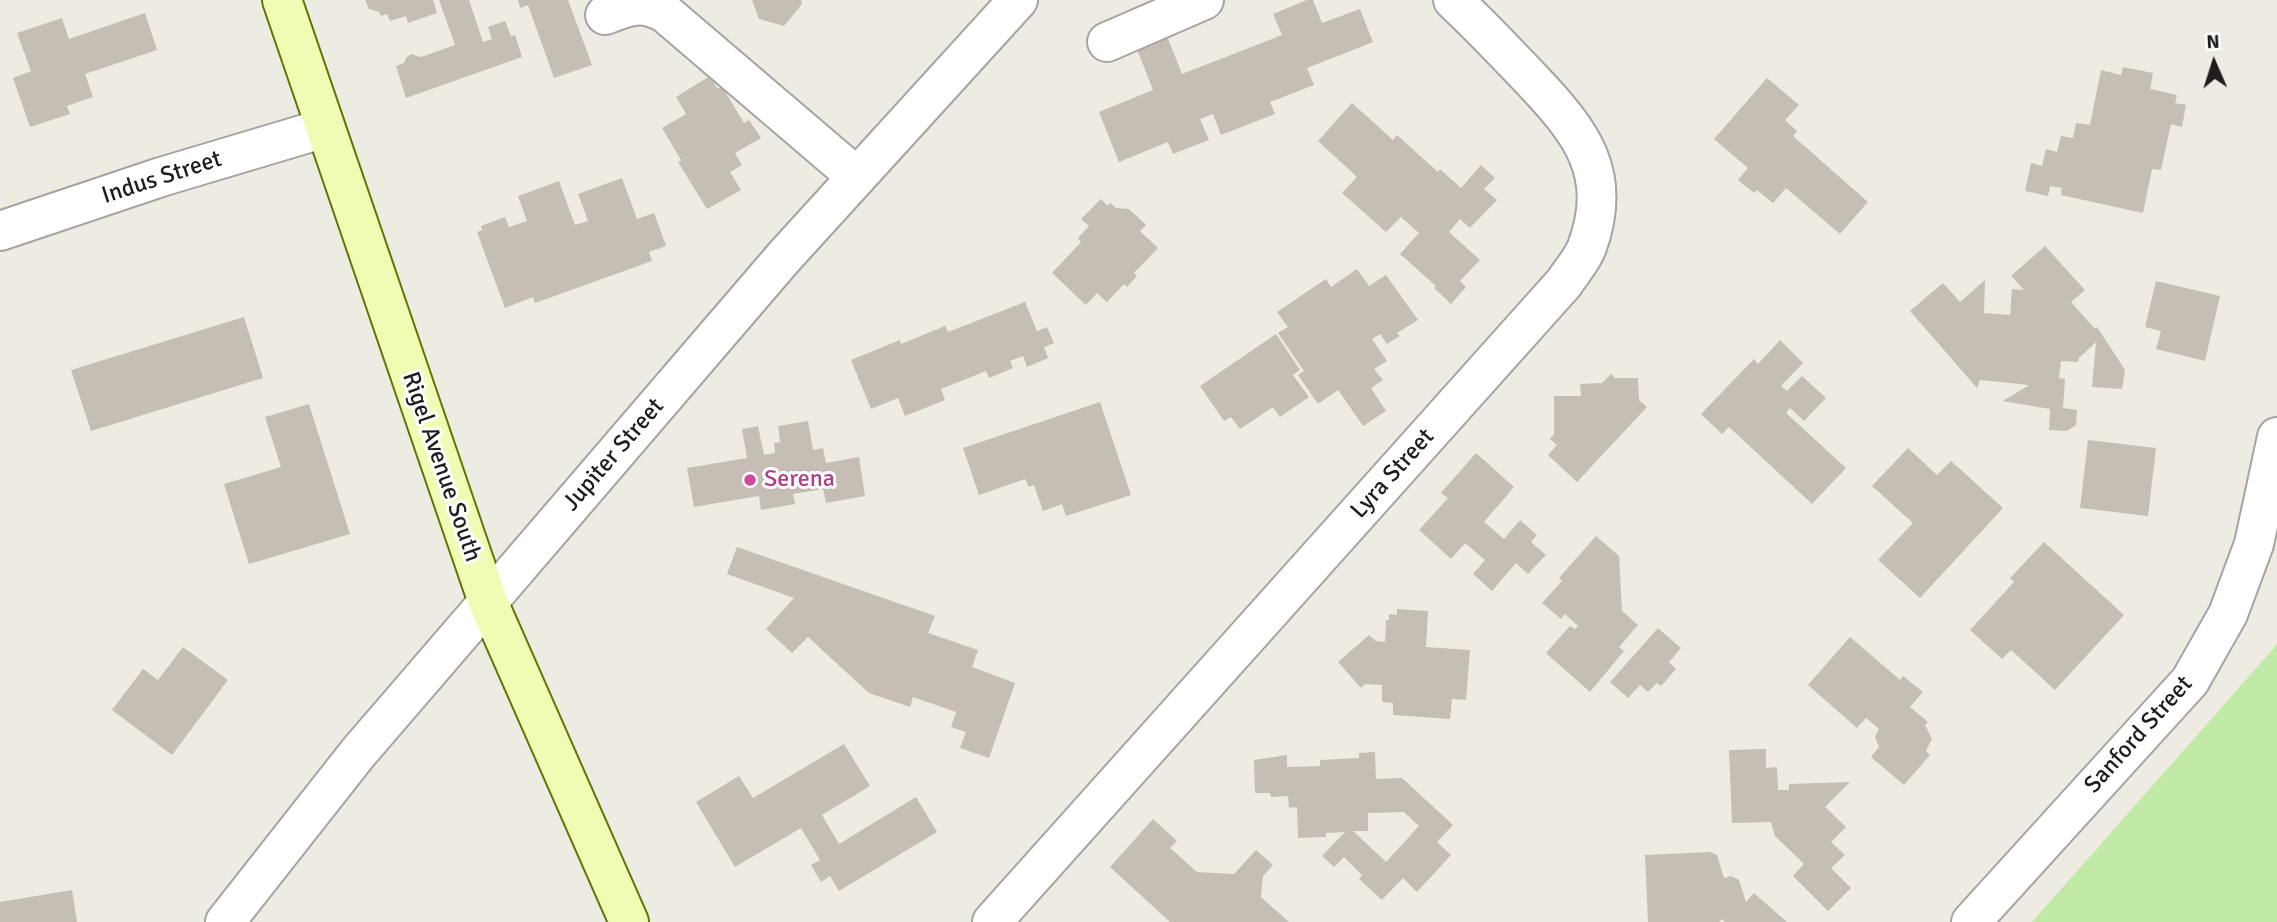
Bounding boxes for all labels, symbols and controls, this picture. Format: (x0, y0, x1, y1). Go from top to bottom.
north arrow (2179, 28, 2249, 98)
text: N (2206, 30, 2220, 54)
street label: Indus Street (98, 145, 226, 211)
street label: Rigel Avenue South (395, 368, 487, 566)
street label: Jupiter Street (557, 393, 671, 517)
street label: Lyra Street (1345, 423, 1441, 525)
place label: Serena (764, 466, 835, 494)
marker: Serena (742, 472, 758, 488)
street label: Sanford Street (2079, 670, 2199, 800)

